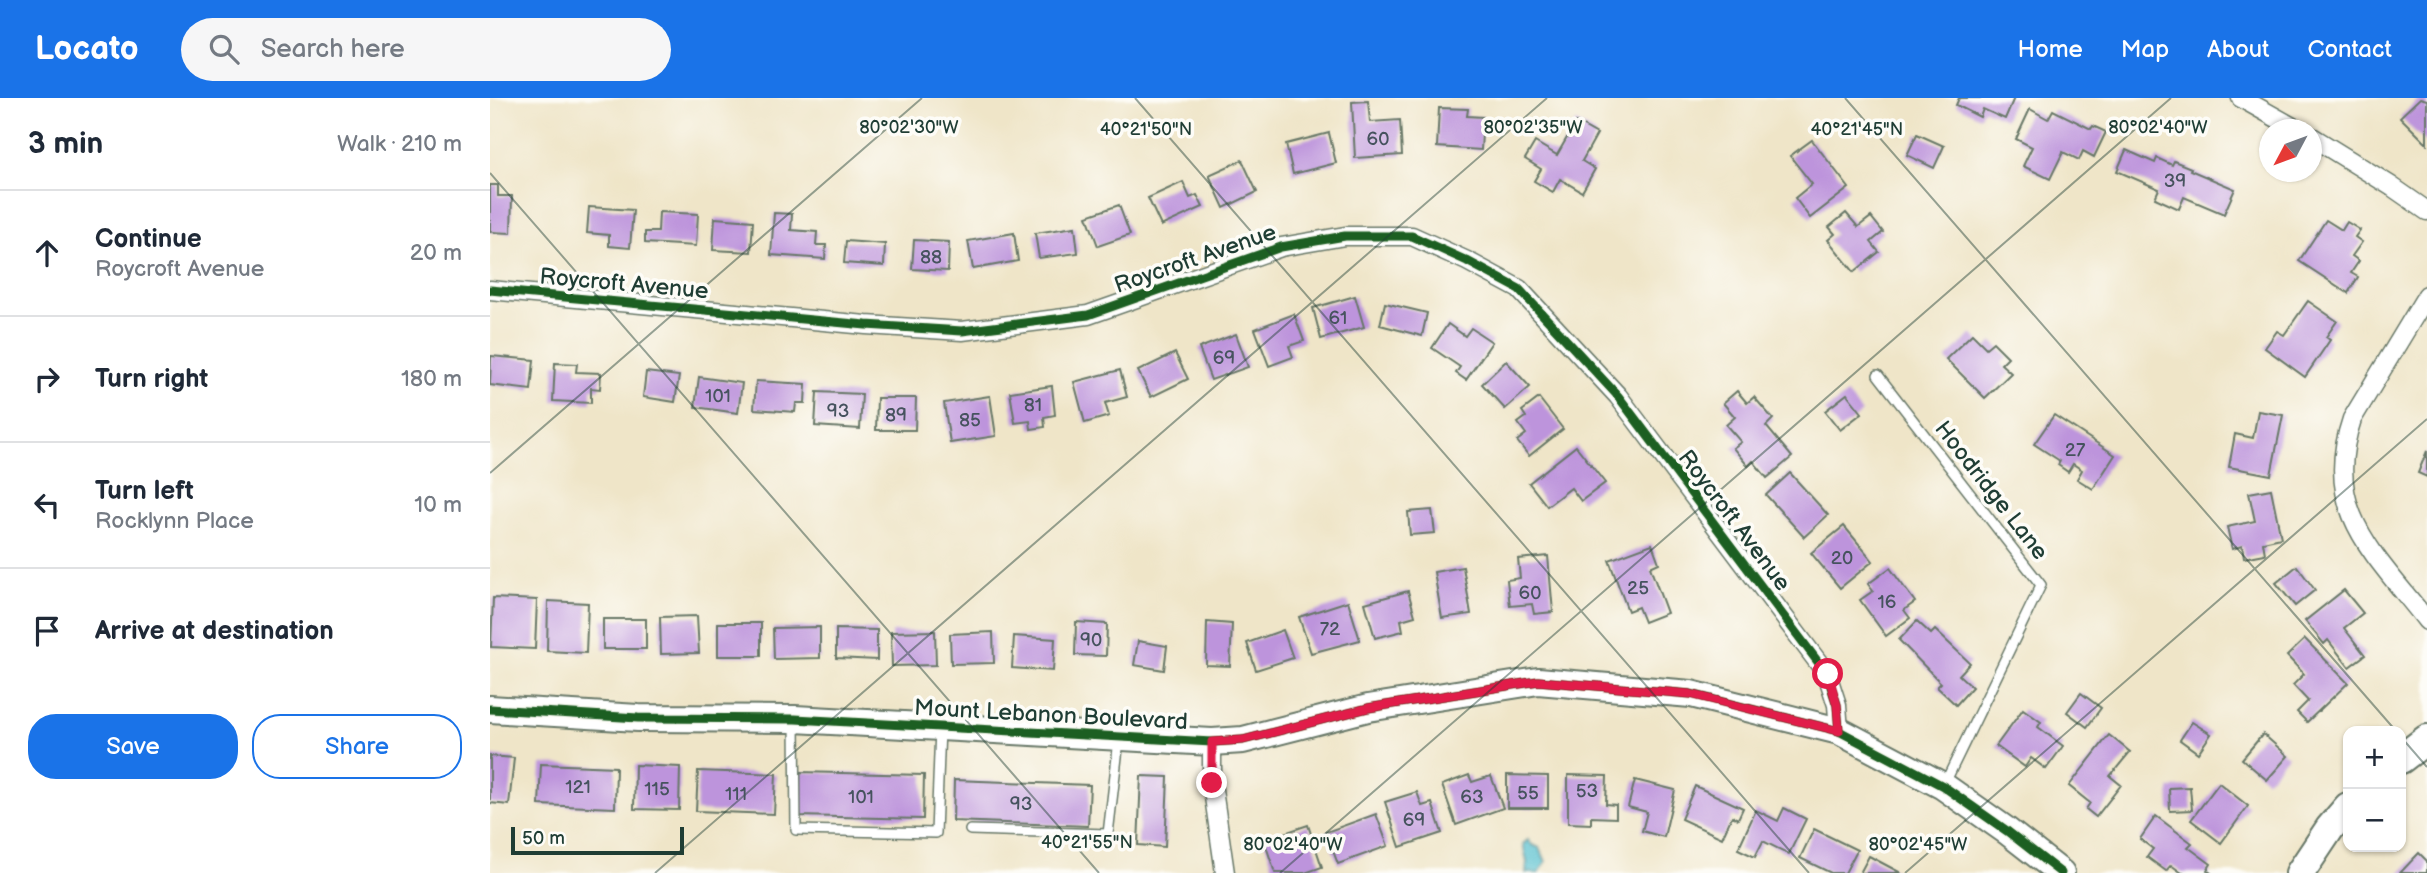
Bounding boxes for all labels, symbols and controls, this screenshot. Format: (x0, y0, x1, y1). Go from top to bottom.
search box (181, 18, 671, 81)
text: Locato (35, 29, 139, 69)
icon: search (205, 30, 243, 68)
text: Search here (261, 34, 405, 65)
text: Home (2018, 35, 2083, 64)
text: Map (2121, 35, 2169, 64)
text: About (2207, 35, 2269, 64)
text: Contact (2307, 35, 2392, 64)
text: 80°02'30"W (859, 117, 959, 138)
text: 80°02'35"W (1483, 117, 1583, 138)
text: 80°02'40"W (2108, 117, 2208, 138)
text: 40°21'50"N (1100, 119, 1192, 140)
text: 40°21'45"N (1811, 119, 1903, 140)
north arrow (2259, 119, 2322, 182)
text: 3 min (28, 126, 103, 162)
house number: 60 (1367, 128, 1389, 151)
text: Walk · 210 m (337, 130, 462, 158)
house number: 39 (2164, 170, 2186, 193)
street label: Roycroft Avenue (1111, 218, 1280, 300)
text: Continue (95, 224, 202, 255)
icon: ahead (28, 234, 66, 272)
text: 20 m (410, 239, 462, 267)
house number: 88 (920, 246, 942, 269)
text: Roycroft Avenue (95, 255, 265, 283)
street label: Roycroft Avenue (538, 263, 710, 305)
house number: 61 (1329, 307, 1347, 330)
house number: 69 (1213, 347, 1235, 370)
icon: right (28, 360, 66, 398)
text: Turn right (95, 364, 208, 395)
text: 180 m (401, 365, 462, 393)
house number: 101 (705, 385, 731, 408)
house number: 81 (1024, 394, 1042, 417)
house number: 93 (827, 400, 849, 423)
house number: 89 (885, 404, 907, 427)
house number: 85 (959, 409, 981, 432)
street label: Hoodridge Lane (1928, 416, 2054, 566)
house number: 27 (2065, 439, 2086, 462)
street label: Roycroft Avenue (1672, 444, 1796, 597)
text: Turn left (95, 476, 194, 507)
icon: left (28, 486, 66, 524)
text: 10 m (414, 491, 462, 519)
text: Rocklynn Place (95, 507, 254, 535)
house number: 20 (1831, 547, 1853, 570)
house number: 25 (1627, 577, 1649, 600)
house number: 60 (1519, 582, 1541, 605)
house number: 16 (1878, 591, 1896, 614)
icon: arrive (28, 612, 66, 650)
text: Arrive at destination (95, 616, 334, 647)
house number: 72 (1320, 618, 1341, 641)
house number: 90 (1080, 629, 1102, 652)
route start (1812, 658, 1843, 689)
street label: Mount Lebanon Boulevard (913, 694, 1188, 736)
button: Save (28, 714, 238, 779)
button: Share (252, 714, 462, 779)
map controls (2343, 726, 2406, 852)
button: + (2343, 726, 2406, 789)
route end (1196, 767, 1227, 798)
house number: 121 (565, 776, 591, 799)
house number: 115 (644, 778, 670, 801)
house number: 53 (1576, 780, 1598, 803)
house number: 55 (1517, 782, 1539, 805)
house number: 111 (725, 783, 747, 806)
house number: 101 (848, 786, 874, 809)
house number: 63 (1460, 786, 1484, 809)
button: − (2343, 789, 2406, 852)
house number: 93 (1010, 793, 1032, 816)
house number: 69 (1403, 809, 1425, 832)
scale bar (511, 824, 684, 856)
text: 50 m (522, 827, 565, 850)
text: 40°21'55"N (1041, 832, 1133, 853)
text: 80°02'40"W (1243, 834, 1343, 855)
text: 80°02'45"W (1868, 834, 1968, 855)

